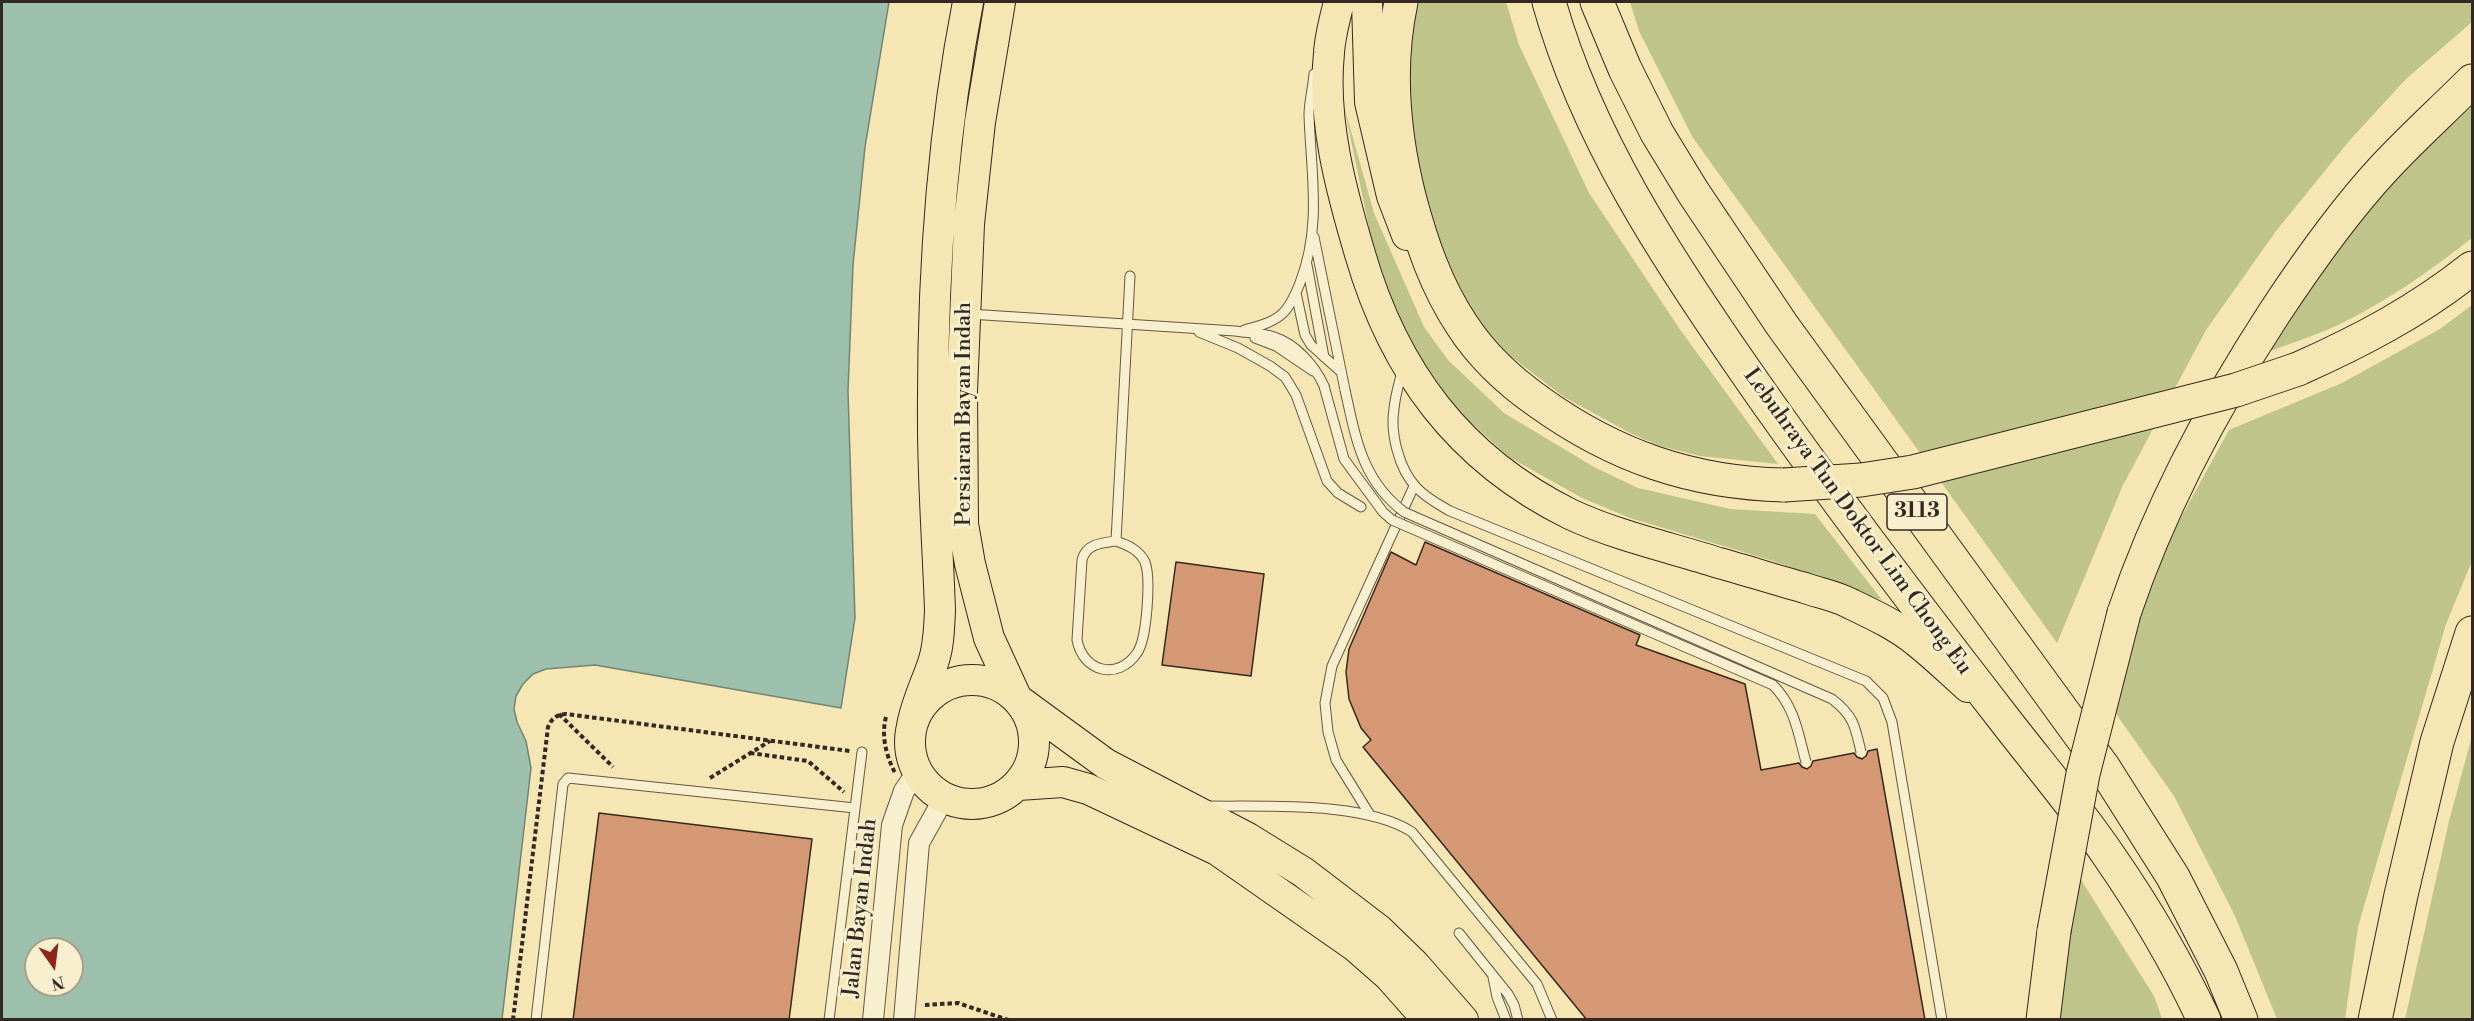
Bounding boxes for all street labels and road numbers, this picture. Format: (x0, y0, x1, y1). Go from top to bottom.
street label: Persiaran Bayan Indah (952, 302, 978, 526)
street label: Lebuhraya Tun Doktor Lim Chong Eu (1737, 364, 1977, 680)
road number: 3113 (1887, 494, 1947, 530)
street label: Jalan Bayan Indah (838, 817, 884, 999)

